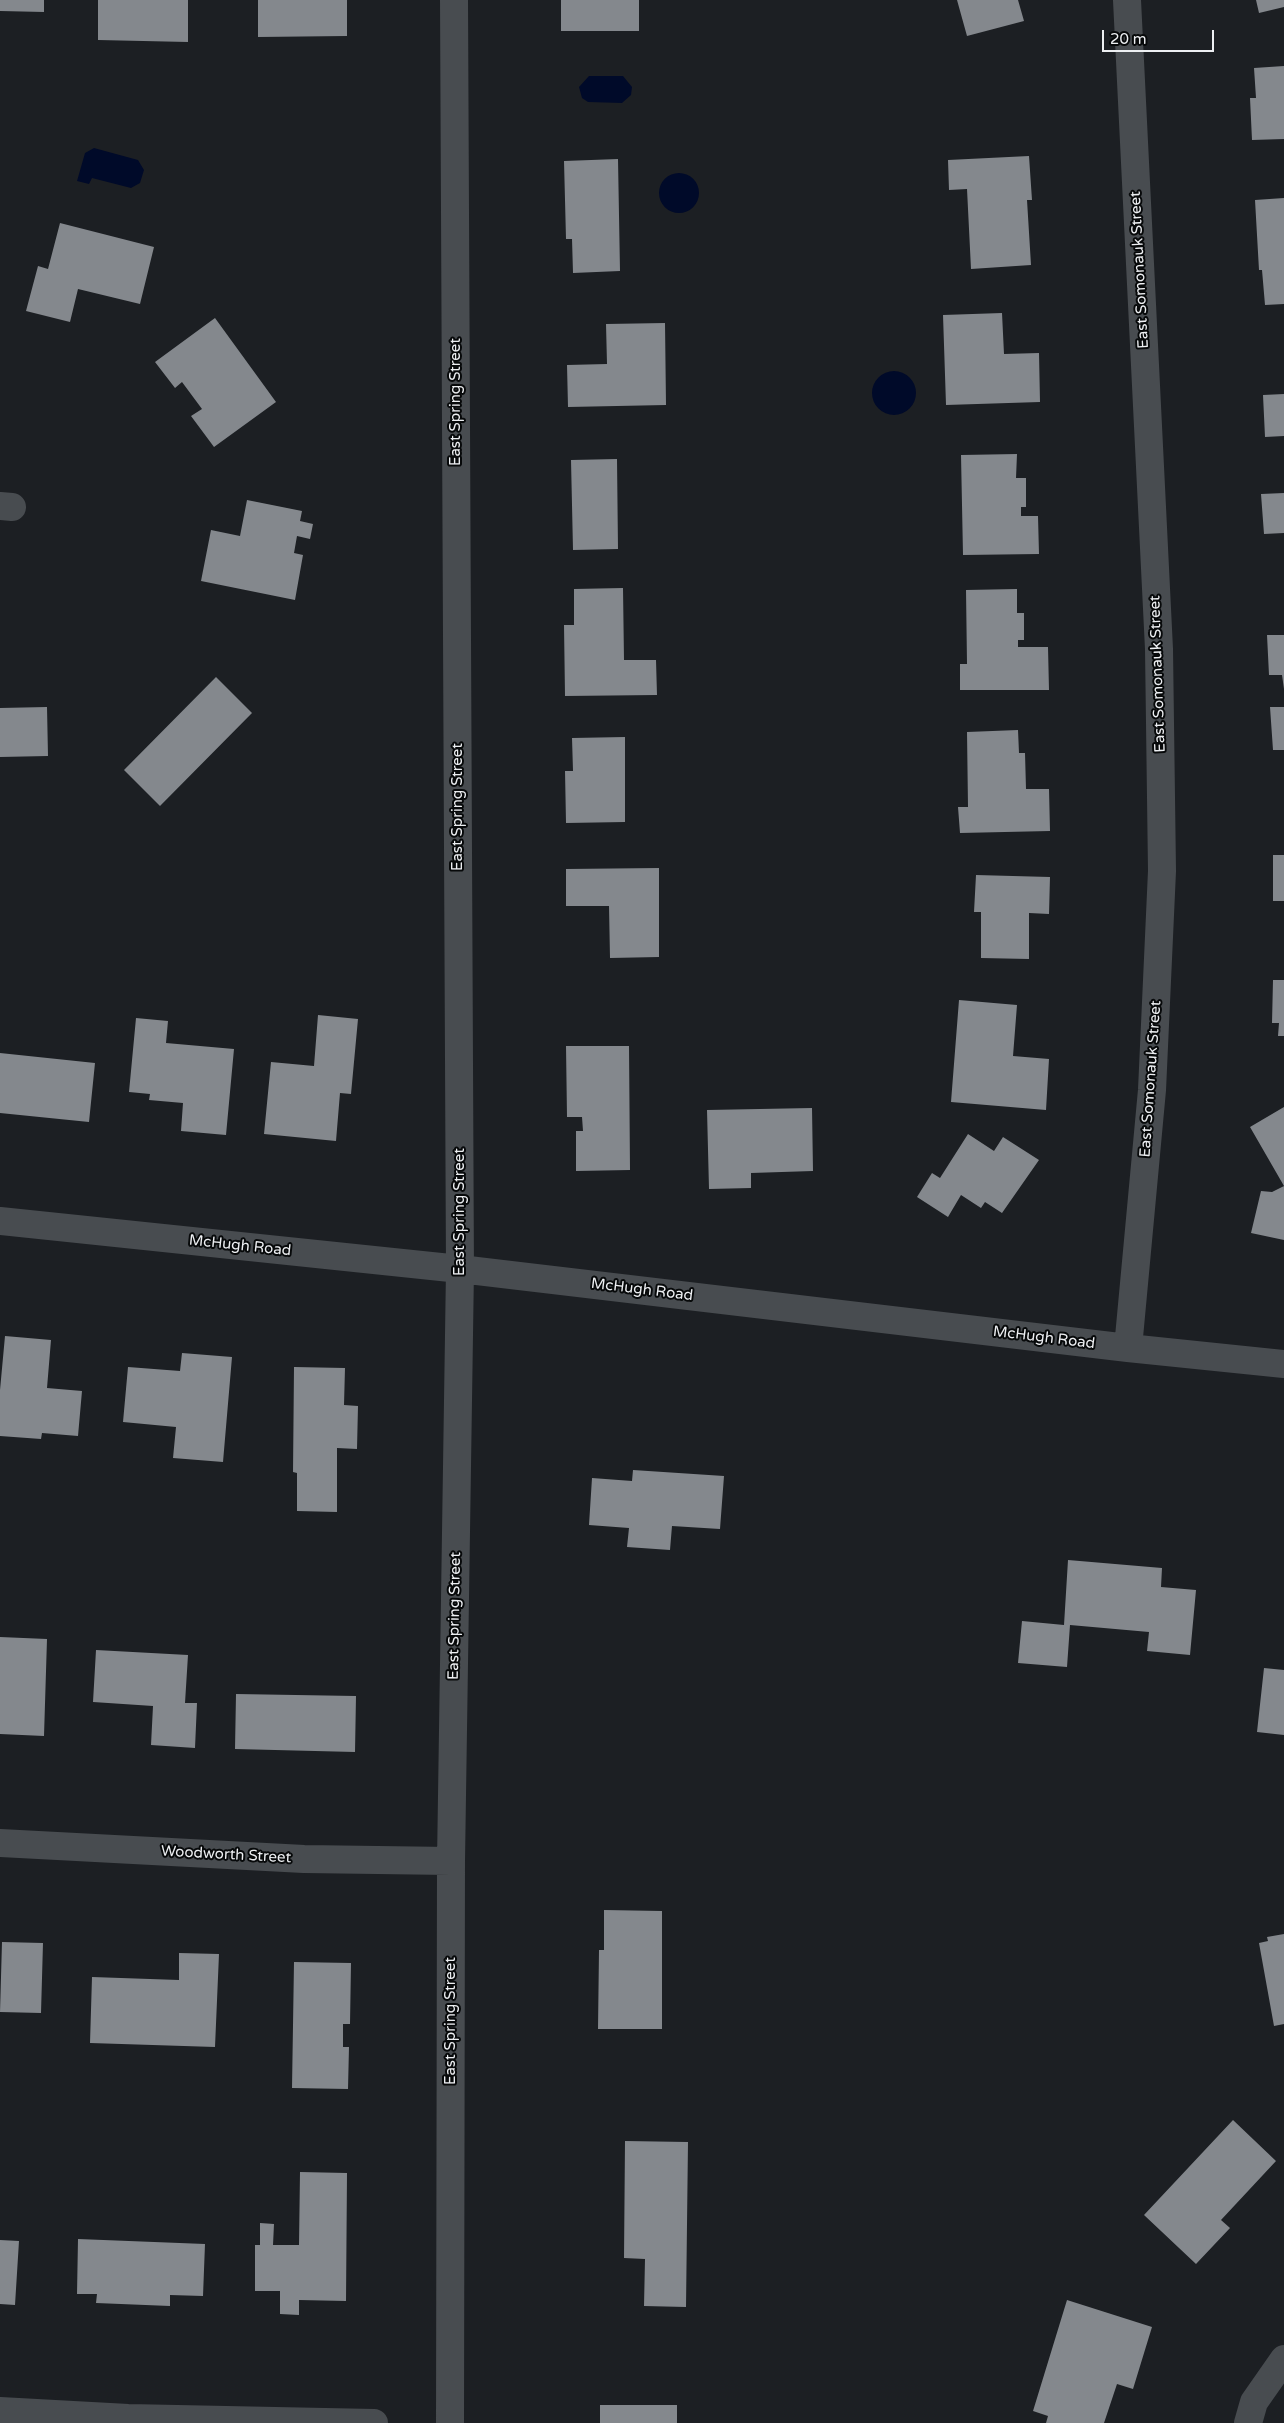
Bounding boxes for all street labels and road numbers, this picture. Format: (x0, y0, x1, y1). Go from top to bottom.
street label: East Somonauk Street (1127, 191, 1153, 349)
street label: East Spring Street (447, 338, 465, 466)
street label: East Somonauk Street (1146, 595, 1170, 753)
street label: East Spring Street (449, 743, 467, 871)
street label: East Somonauk Street (1137, 1000, 1165, 1158)
street label: East Spring Street (451, 1148, 469, 1276)
street label: McHugh Road (188, 1232, 292, 1260)
street label: McHugh Road (590, 1275, 694, 1305)
street label: McHugh Road (992, 1323, 1096, 1353)
street label: East Spring Street (445, 1552, 465, 1680)
street label: Woodworth Street (160, 1843, 292, 1867)
street label: East Spring Street (442, 1957, 460, 2085)

